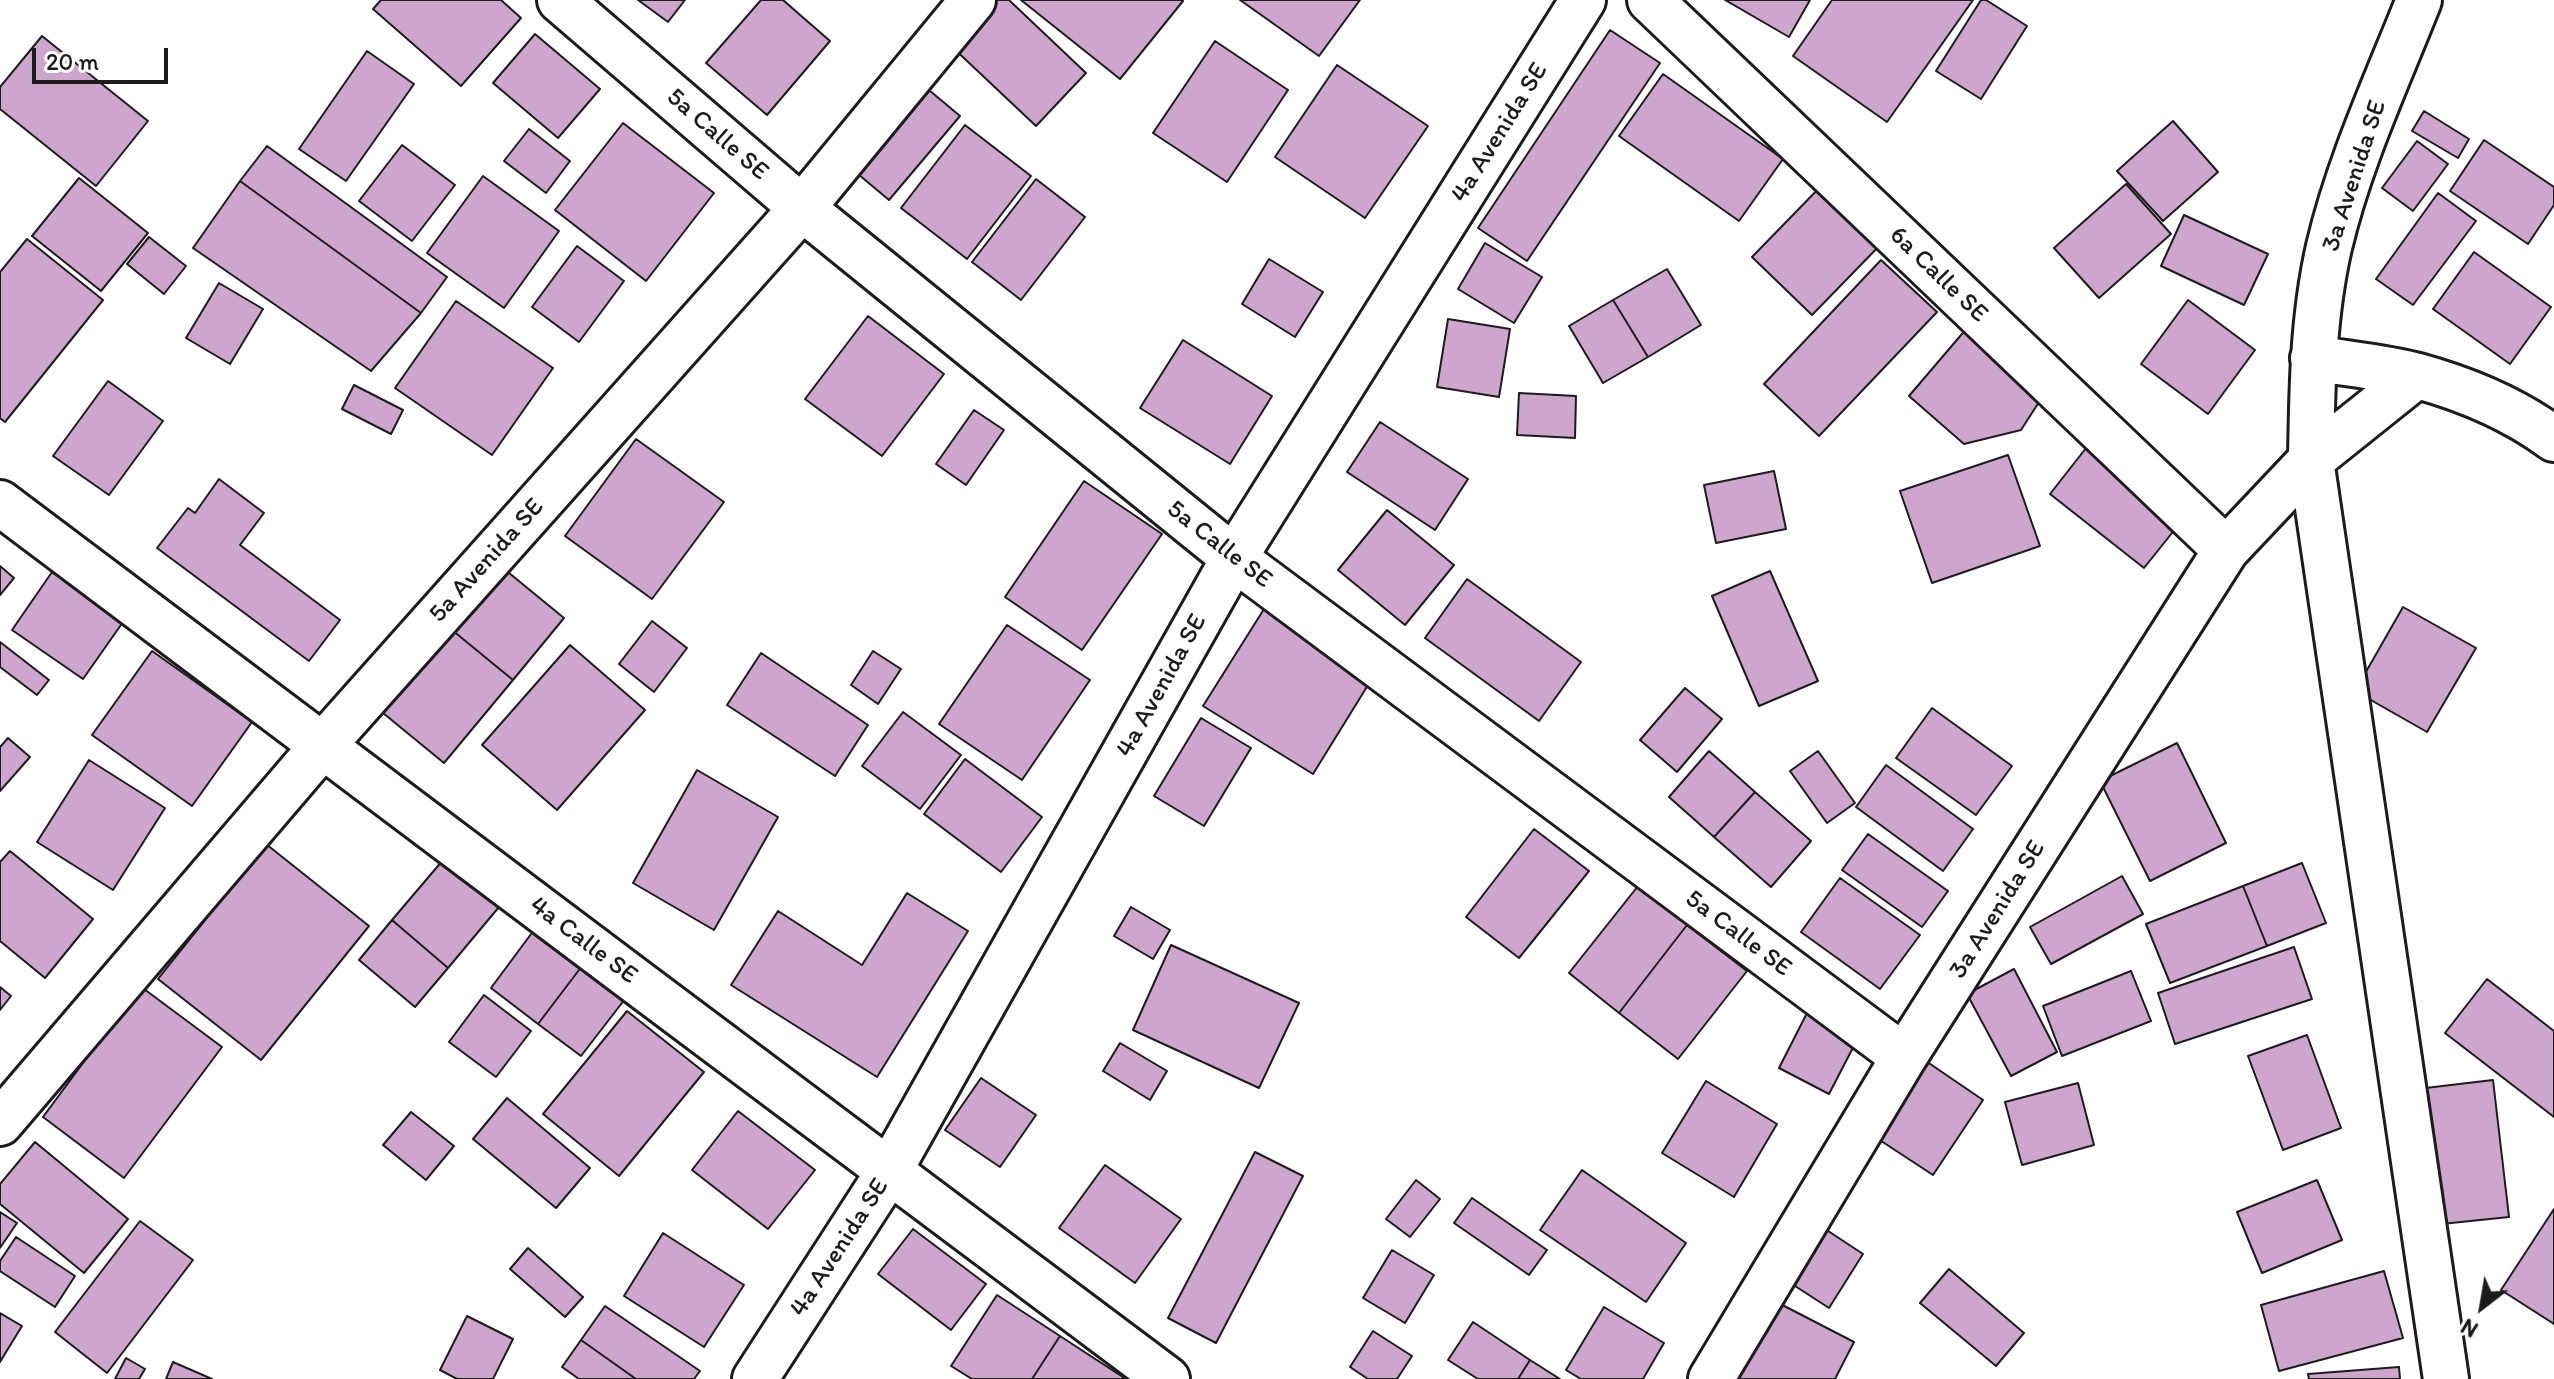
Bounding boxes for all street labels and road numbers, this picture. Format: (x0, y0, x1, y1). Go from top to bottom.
street label: 4a Avenida SE (1445, 57, 1555, 209)
street label: 5a Calle SE (660, 82, 774, 188)
street label: 3a Avenida SE (2316, 96, 2394, 256)
street label: 6a Calle SE (1882, 220, 1994, 330)
street label: 5a Avenida SE (423, 492, 551, 630)
street label: 5a Calle SE (1160, 494, 1278, 596)
street label: 4a Avenida SE (1110, 609, 1214, 763)
street label: 3a Avenida SE (1943, 835, 2053, 985)
street label: 5a Calle SE (1679, 884, 1797, 984)
street label: 4a Calle SE (523, 890, 643, 992)
street label: 4a Avenida SE (784, 1173, 896, 1323)

